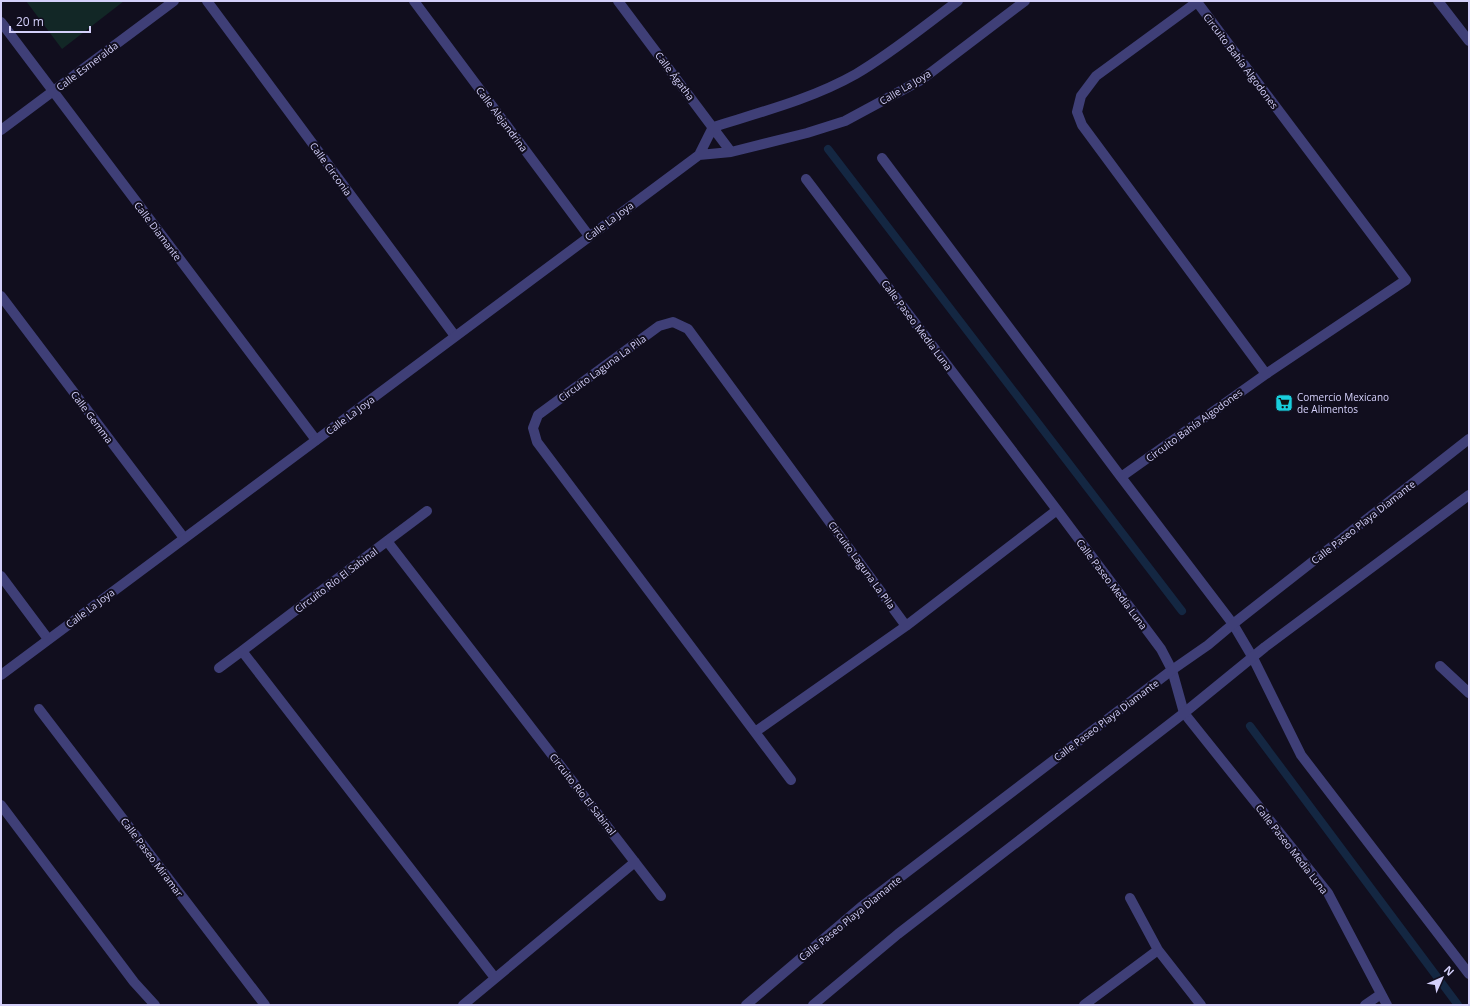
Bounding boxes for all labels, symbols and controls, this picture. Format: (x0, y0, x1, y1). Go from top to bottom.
scale bar (10, 8, 90, 34)
street label: Circuito Bahía Algodones (1200, 10, 1282, 112)
text: 20 m (16, 13, 44, 30)
street label: Calle Esmeralda (53, 38, 121, 94)
street label: Calle Ágatha (652, 49, 698, 103)
street label: Calle La Joya (877, 66, 933, 108)
street label: Calle Alejandrina (473, 84, 531, 154)
street label: Calle Circonia (307, 139, 355, 199)
street label: Calle La Joya (582, 198, 636, 244)
street label: Calle Diamante (131, 199, 185, 264)
street label: Calle Paseo Media Luna (878, 277, 956, 373)
street label: Circuito Laguna La Pila (555, 331, 649, 405)
street label: Circuito Bahía Algodones (1143, 385, 1245, 465)
street label: Calle Gemma (68, 388, 116, 446)
place label: Comercio Mexicano de Alimentos (1297, 390, 1389, 416)
street label: Calle La Joya (323, 392, 377, 438)
supermarket icon: Comercio Mexicano de Alimentos (1274, 393, 1294, 413)
street label: Calle Paseo Playa Diamante (1308, 477, 1418, 567)
street label: Circuito Laguna La Pila (825, 518, 899, 612)
street label: Calle Paseo Media Luna (1073, 536, 1151, 632)
street label: Circuito Río El Sabinal (292, 544, 380, 616)
street label: Calle La Joya (63, 585, 117, 631)
street label: Calle Paseo Playa Diamante (1051, 676, 1162, 764)
street label: Circuito Río El Sabinal (547, 750, 619, 838)
street label: Calle Paseo Media Luna (1253, 801, 1331, 897)
street label: Calle Paseo Miramar (118, 815, 186, 899)
street label: Calle Paseo Playa Diamante (796, 872, 905, 964)
north arrow (1422, 958, 1462, 998)
text: N (1441, 962, 1458, 979)

